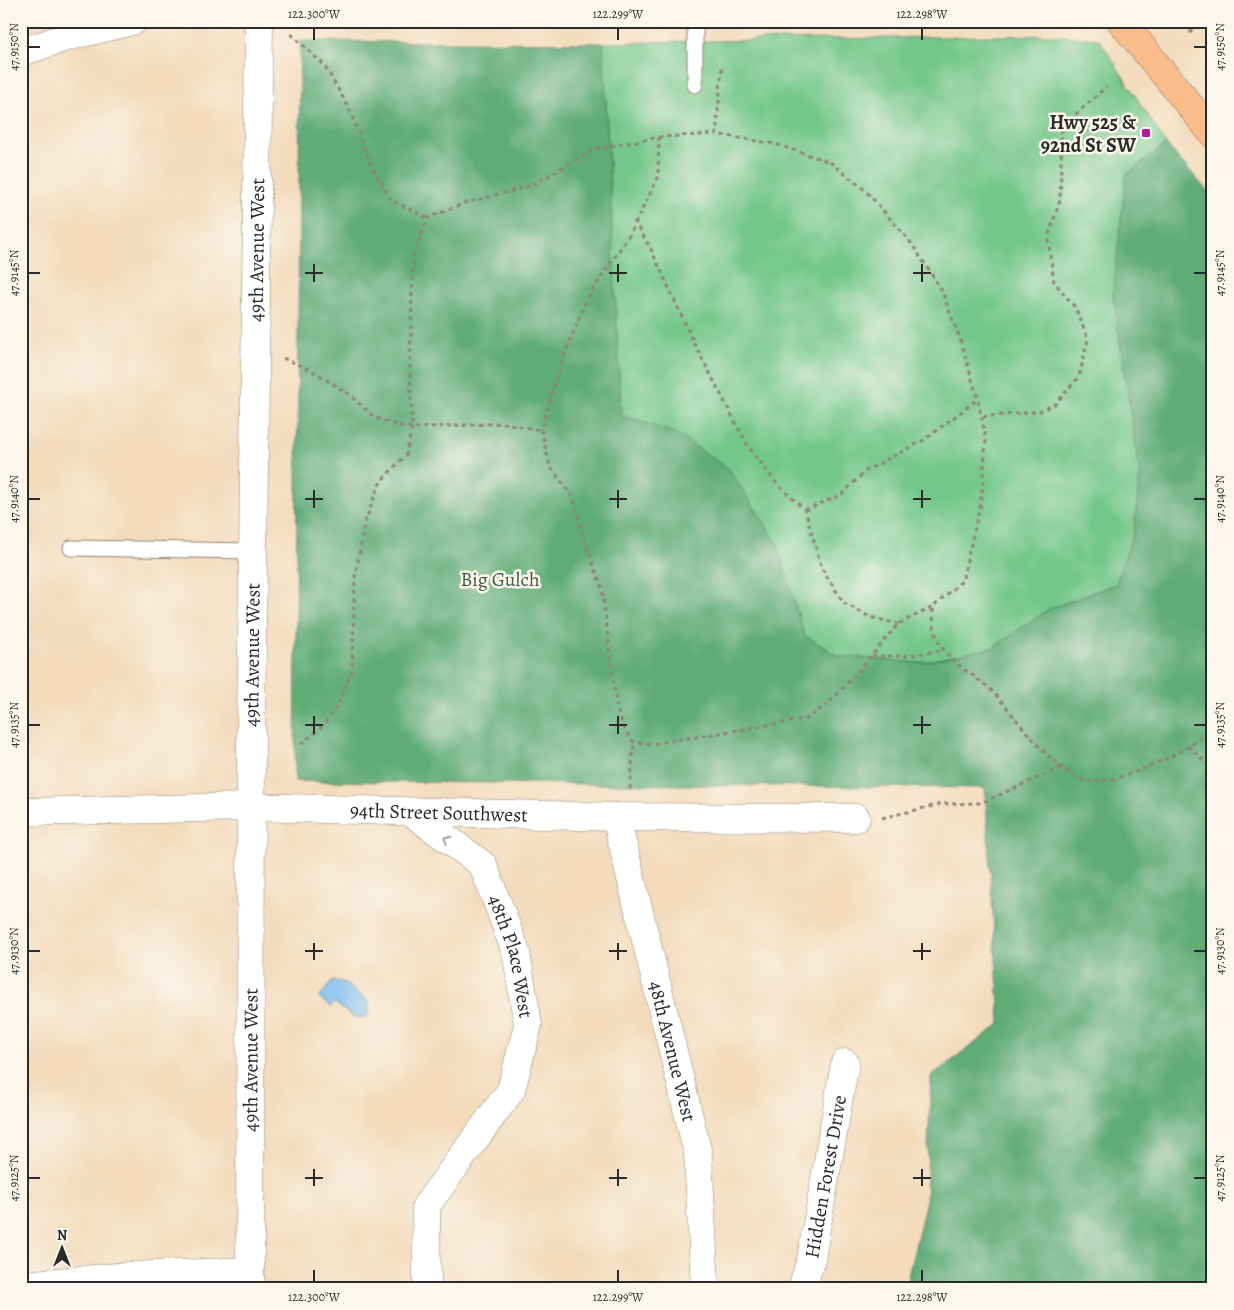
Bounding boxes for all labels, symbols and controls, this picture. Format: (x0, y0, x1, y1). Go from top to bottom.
text: 122.300°W (288, 6, 341, 22)
text: 122.299°W (593, 6, 644, 22)
text: 122.298°W (897, 6, 948, 22)
text: 47.9150°N (6, 23, 22, 71)
text: 47.9150°N (1212, 23, 1228, 71)
place label: Hwy 525 & 92nd St SW (1041, 109, 1137, 159)
marker: Hwy 525 & 92nd St SW (1140, 127, 1152, 139)
street label: 49th Avenue West (242, 178, 271, 322)
text: 47.9145°N (6, 249, 22, 296)
text: 47.9145°N (1212, 249, 1228, 296)
text: 47.9140°N (6, 475, 22, 523)
text: 47.9140°N (1212, 475, 1228, 523)
park label: Big Gulch (460, 566, 540, 593)
street label: 49th Avenue West (238, 583, 266, 727)
text: 47.9135°N (6, 702, 22, 748)
text: 47.9135°N (1212, 702, 1228, 748)
street label: 94th Street Southwest (350, 796, 529, 828)
one-way arrow (444, 835, 453, 845)
street label: 48th Place West (482, 891, 540, 1020)
text: 47.9130°N (6, 927, 22, 975)
text: 47.9130°N (1212, 927, 1228, 975)
street label: 48th Avenue West (643, 978, 703, 1125)
street label: 49th Avenue West (237, 988, 264, 1132)
street label: Hidden Forest Drive (798, 1093, 853, 1260)
text: 47.9125°N (6, 1154, 22, 1201)
text: 47.9125°N (1212, 1154, 1228, 1201)
north arrow (38, 1222, 88, 1272)
text: N (57, 1226, 67, 1245)
text: 122.300°W (288, 1289, 341, 1305)
text: 122.299°W (593, 1289, 644, 1305)
text: 122.298°W (897, 1289, 948, 1305)

